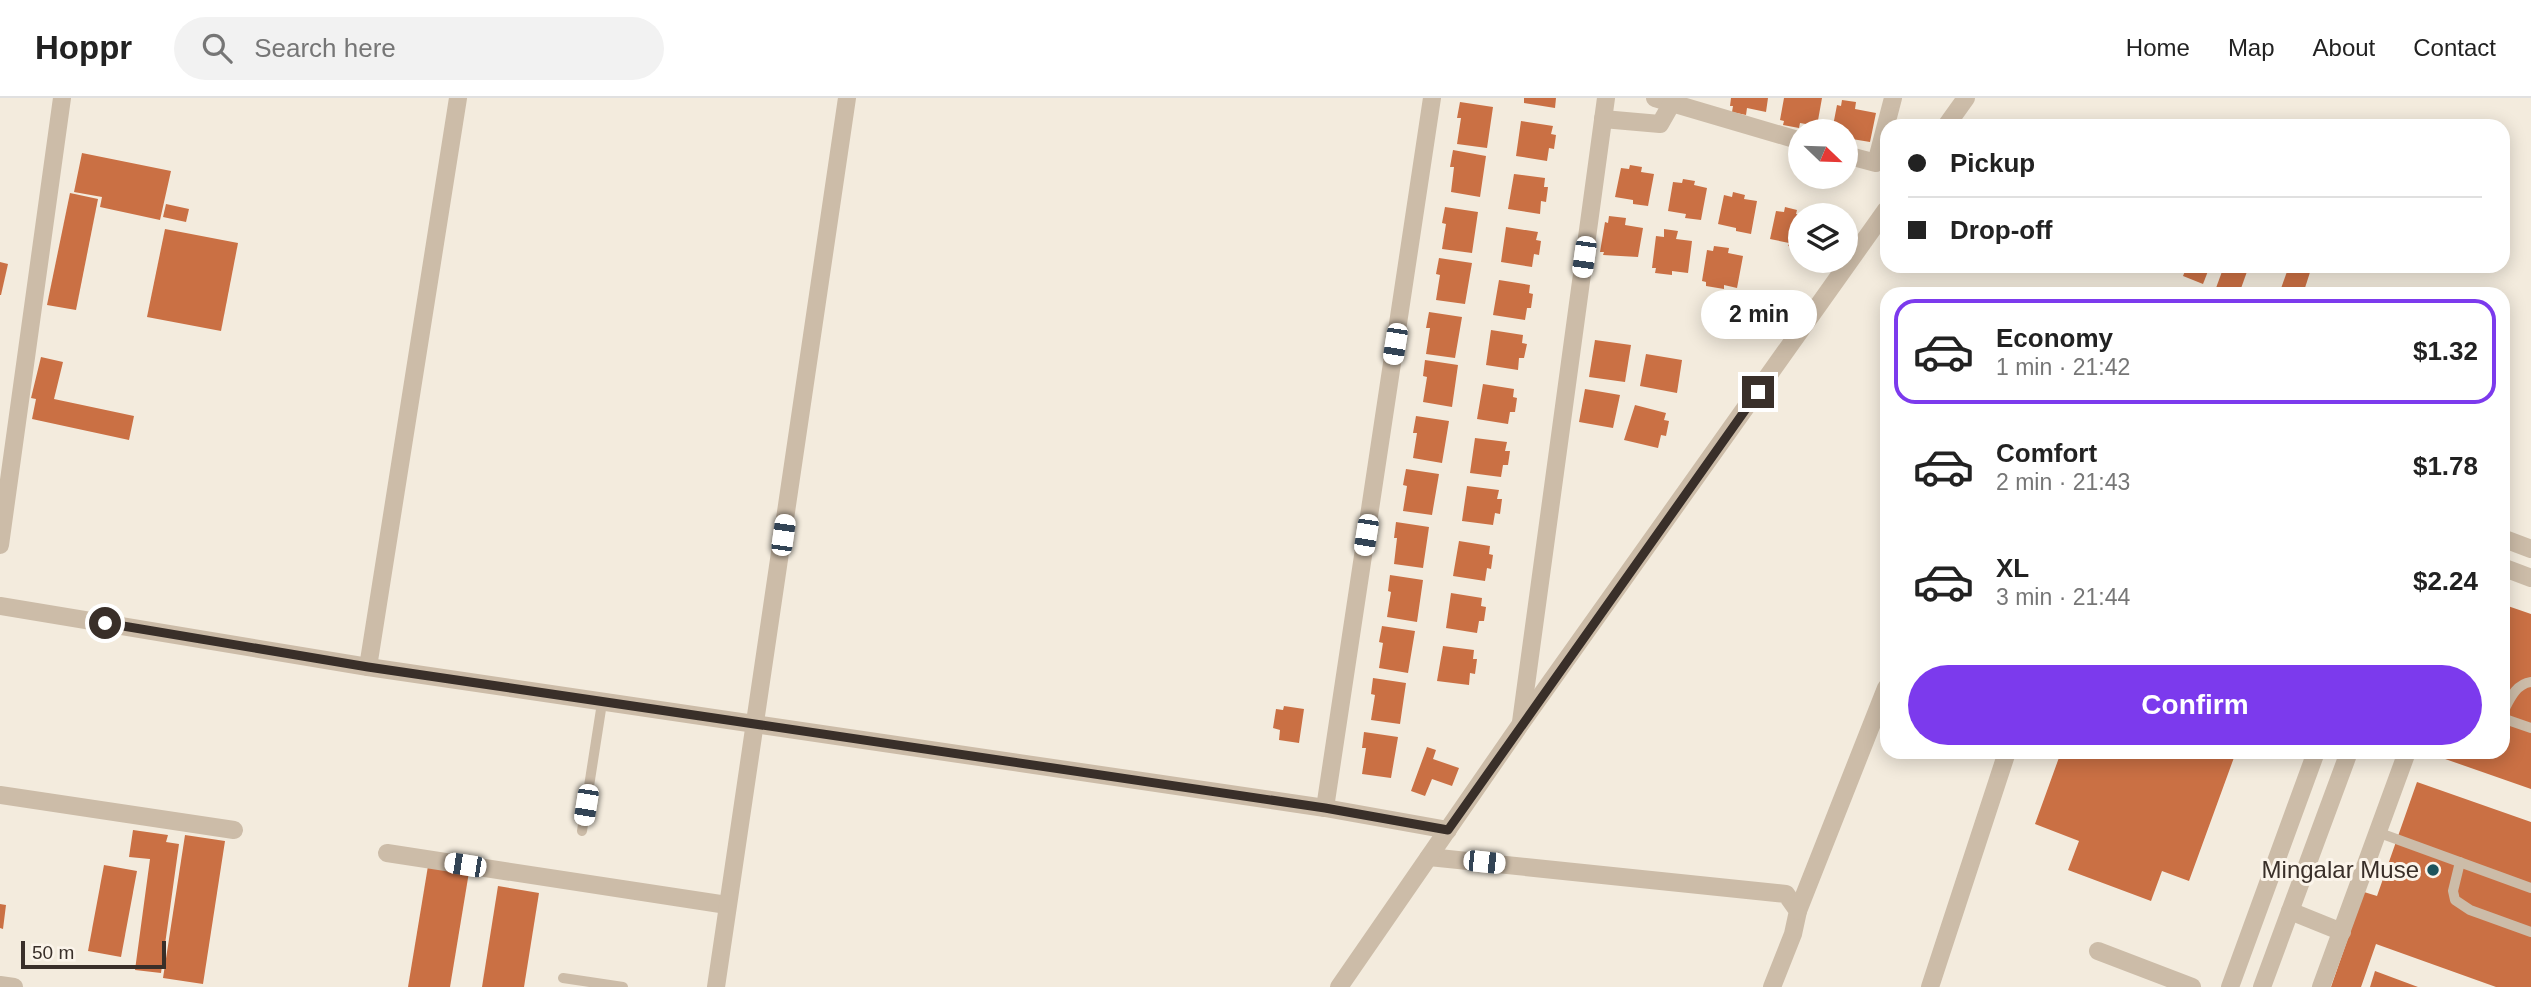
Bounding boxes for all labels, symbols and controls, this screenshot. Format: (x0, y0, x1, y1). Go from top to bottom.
search box (174, 17, 664, 80)
text: Hoppr (35, 29, 132, 66)
icon: search (198, 29, 236, 67)
text: Search here (254, 33, 396, 63)
text: Home (2126, 34, 2190, 61)
text: Map (2228, 34, 2275, 61)
text: About (2313, 34, 2375, 61)
text: Contact (2413, 34, 2496, 61)
north arrow (1788, 119, 1858, 189)
map controls (1788, 119, 1858, 273)
text: Pickup (1950, 148, 2035, 178)
button: layers (1788, 203, 1858, 273)
text: Drop-off (1950, 215, 2053, 245)
car (1571, 235, 1598, 279)
callout: 2 min (1700, 290, 1816, 340)
text: 2 min (1729, 301, 1789, 327)
icon: car (1912, 320, 1975, 383)
car (1382, 322, 1409, 366)
text: Economy (1996, 323, 2113, 353)
text: $1.32 (2413, 336, 2478, 366)
text: 1 min · 21:42 (1996, 354, 2130, 380)
route end (1742, 376, 1774, 408)
icon: car (1912, 435, 1975, 498)
text: Comfort (1996, 438, 2097, 468)
text: $1.78 (2413, 451, 2478, 481)
text: 2 min · 21:43 (1996, 469, 2130, 495)
car (770, 513, 797, 557)
car (1353, 513, 1380, 557)
icon: car (1912, 550, 1975, 613)
text: XL (1996, 553, 2029, 583)
text: $2.24 (2413, 566, 2478, 596)
text: 3 min · 21:44 (1996, 584, 2130, 610)
route start (89, 607, 121, 639)
button: Confirm (1908, 665, 2482, 745)
car (573, 783, 600, 827)
car (1463, 849, 1506, 875)
car (443, 851, 488, 879)
place label: Mingalar Muse (2262, 856, 2419, 883)
marker: Mingalar Muse (2425, 862, 2441, 878)
scale bar (21, 938, 166, 970)
text: 50 m (32, 942, 74, 963)

